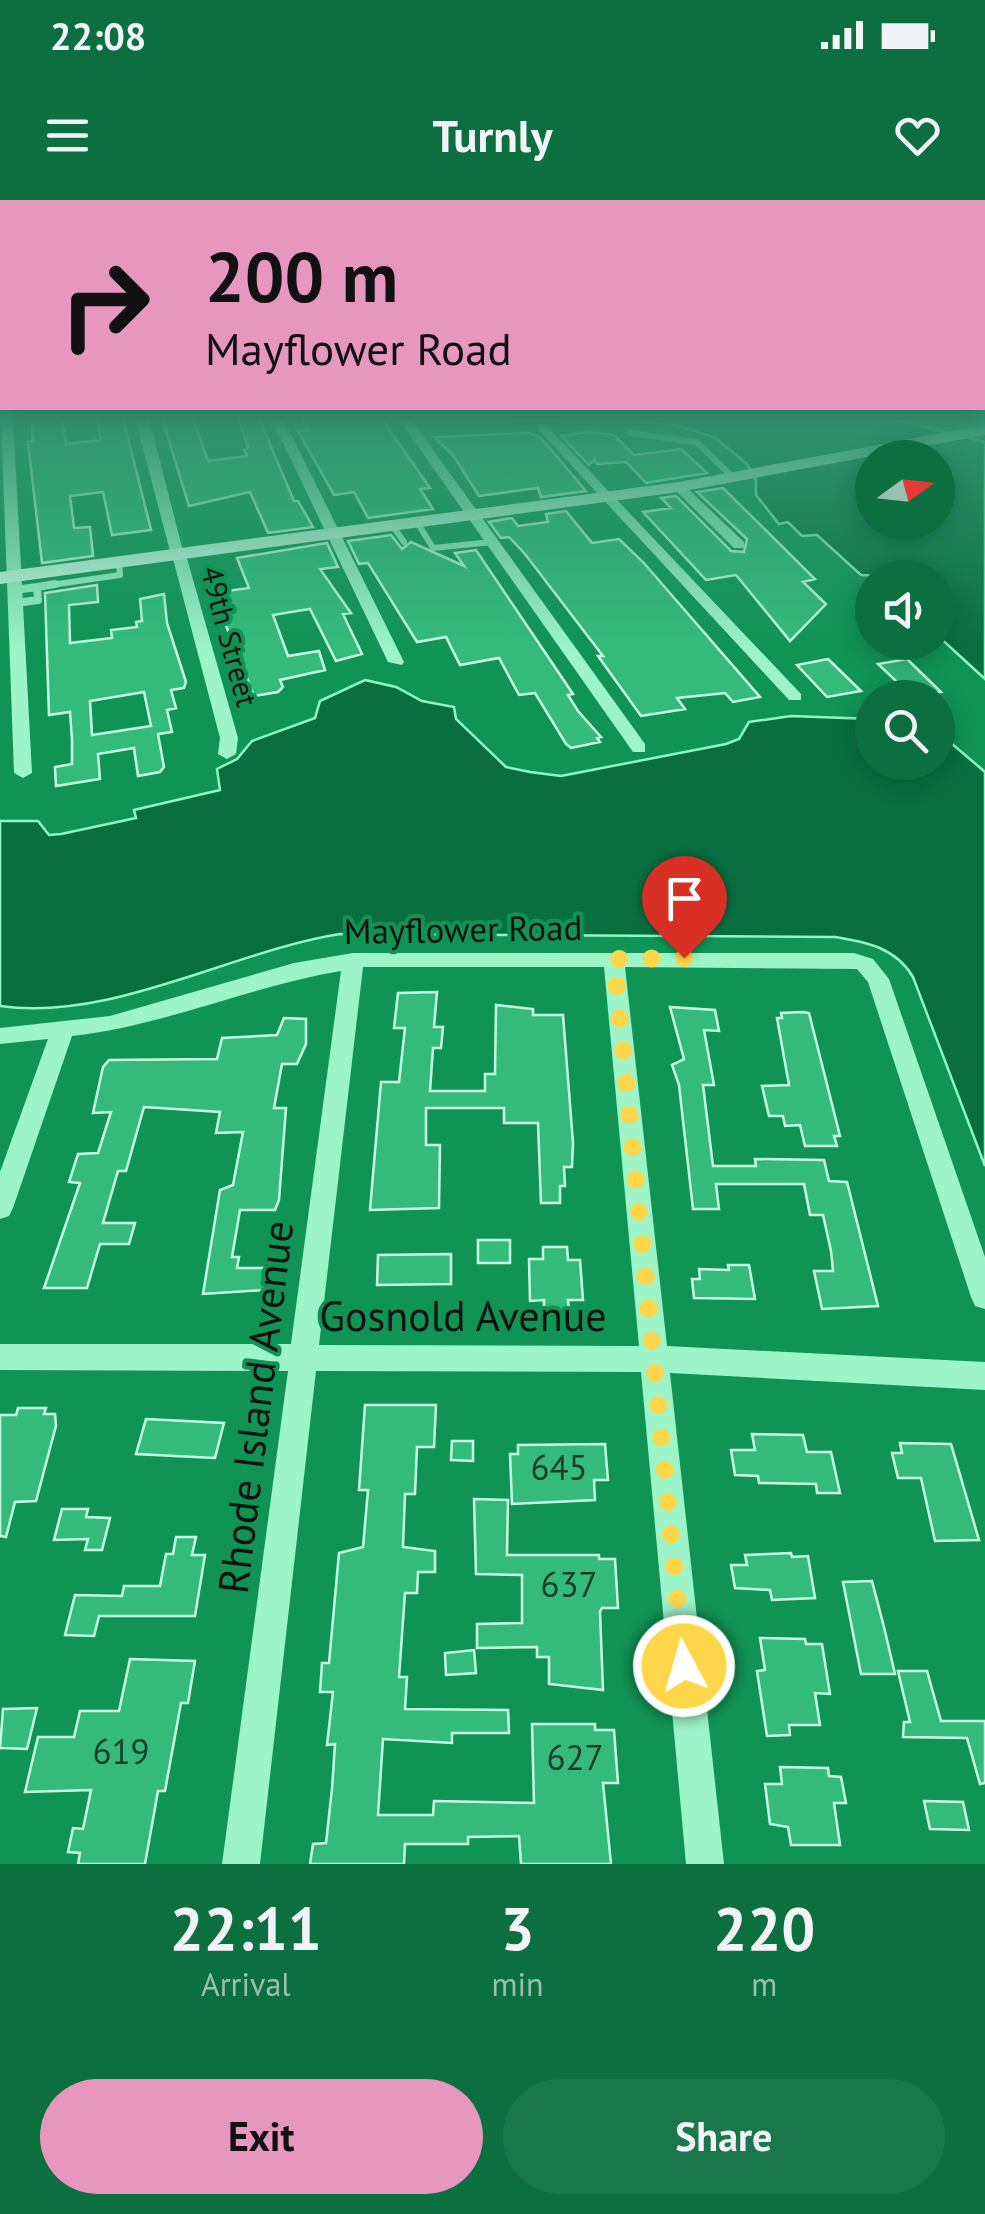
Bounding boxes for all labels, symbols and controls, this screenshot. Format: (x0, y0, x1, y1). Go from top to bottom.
text: 22:08 (50, 11, 146, 60)
text: Turnly (432, 106, 553, 164)
icon: menu (40, 108, 95, 163)
icon: heart (890, 108, 945, 163)
text: 200 m (205, 231, 398, 321)
icon: right (40, 240, 170, 370)
text: Mayflower Road (205, 319, 512, 377)
north arrow (855, 440, 955, 540)
map controls (855, 440, 955, 780)
button: sound (855, 560, 955, 660)
street label: 49th Street (193, 561, 267, 711)
button: search (855, 680, 955, 780)
pin (642, 856, 727, 959)
icon: arrive (657, 871, 712, 926)
street label: Mayflower Road (343, 904, 583, 954)
street label: Rhode Island Avenue (205, 1217, 305, 1597)
street label: Gosnold Avenue (319, 1288, 607, 1343)
house number: 645 (530, 1444, 588, 1490)
house number: 637 (540, 1561, 598, 1607)
position arrow (632, 1614, 736, 1718)
house number: 619 (92, 1728, 150, 1774)
house number: 627 (546, 1734, 604, 1780)
text: 22:11 (170, 1889, 322, 1967)
text: 3 (501, 1889, 535, 1967)
text: 220 (713, 1889, 815, 1967)
text: Arrival (201, 1963, 291, 2005)
text: min (492, 1963, 544, 2005)
text: m (751, 1963, 777, 2005)
button: Exit (40, 2079, 483, 2194)
button: Share (503, 2079, 945, 2194)

